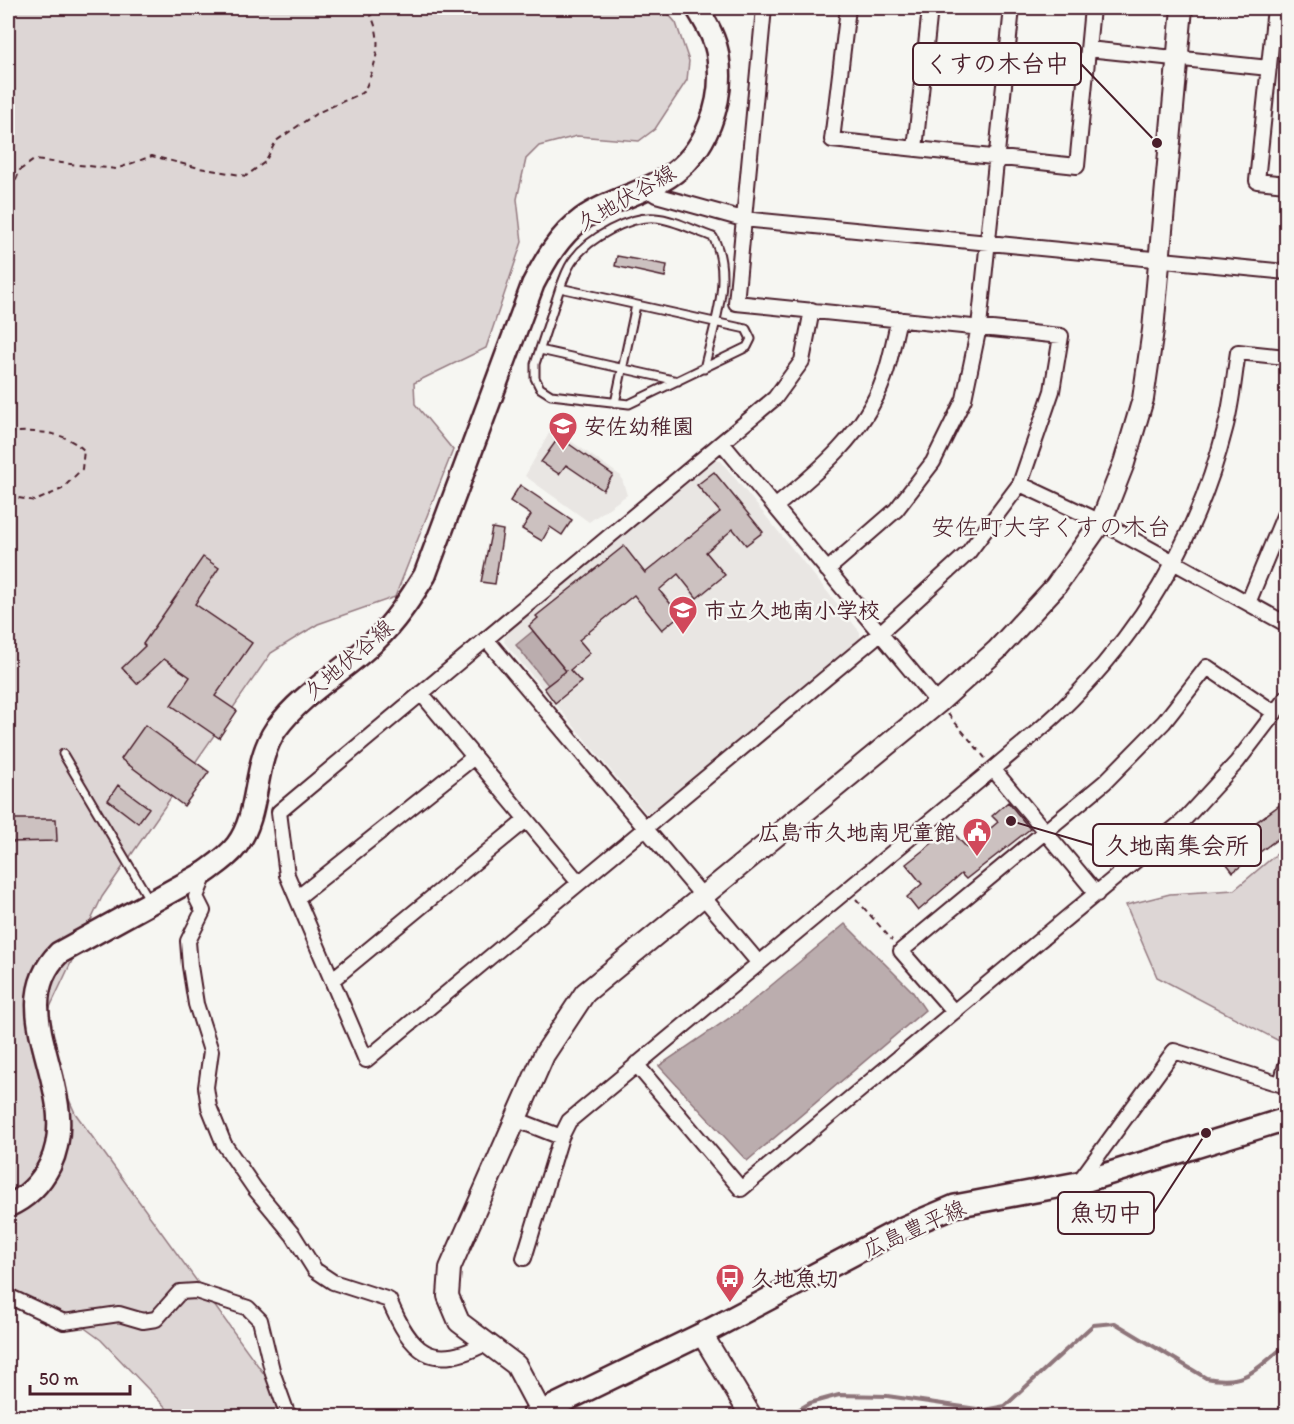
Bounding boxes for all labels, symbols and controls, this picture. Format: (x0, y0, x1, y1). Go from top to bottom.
callout: くすの木台中 (913, 43, 1081, 85)
text: くすの木台中 (925, 49, 1069, 78)
street label: 久地伏谷線 (572, 158, 681, 237)
school or university icon: 安佐幼稚園 (547, 410, 579, 452)
place label: 安佐幼稚園 (584, 413, 694, 440)
district label: 安佐町大字くすの木台 (931, 512, 1171, 541)
school or university icon: 市立久地南小学校 (667, 594, 699, 636)
place label: 市立久地南小学校 (704, 597, 880, 624)
street label: 久地伏谷線 (298, 613, 399, 706)
public building icon: 広島市久地南児童館 (961, 816, 993, 858)
place label: 広島市久地南児童館 (758, 819, 956, 846)
callout: 久地南集会所 (1093, 824, 1261, 866)
text: 久地南集会所 (1105, 831, 1249, 860)
callout: 魚切中 (1058, 1192, 1154, 1234)
street label: 広島豊平線 (858, 1194, 970, 1263)
text: 魚切中 (1070, 1198, 1142, 1227)
bus stop icon: 久地魚切 (714, 1262, 746, 1304)
place label: 久地魚切 (751, 1265, 839, 1292)
scale bar (30, 1358, 130, 1396)
text: 50 m (39, 1368, 79, 1390)

